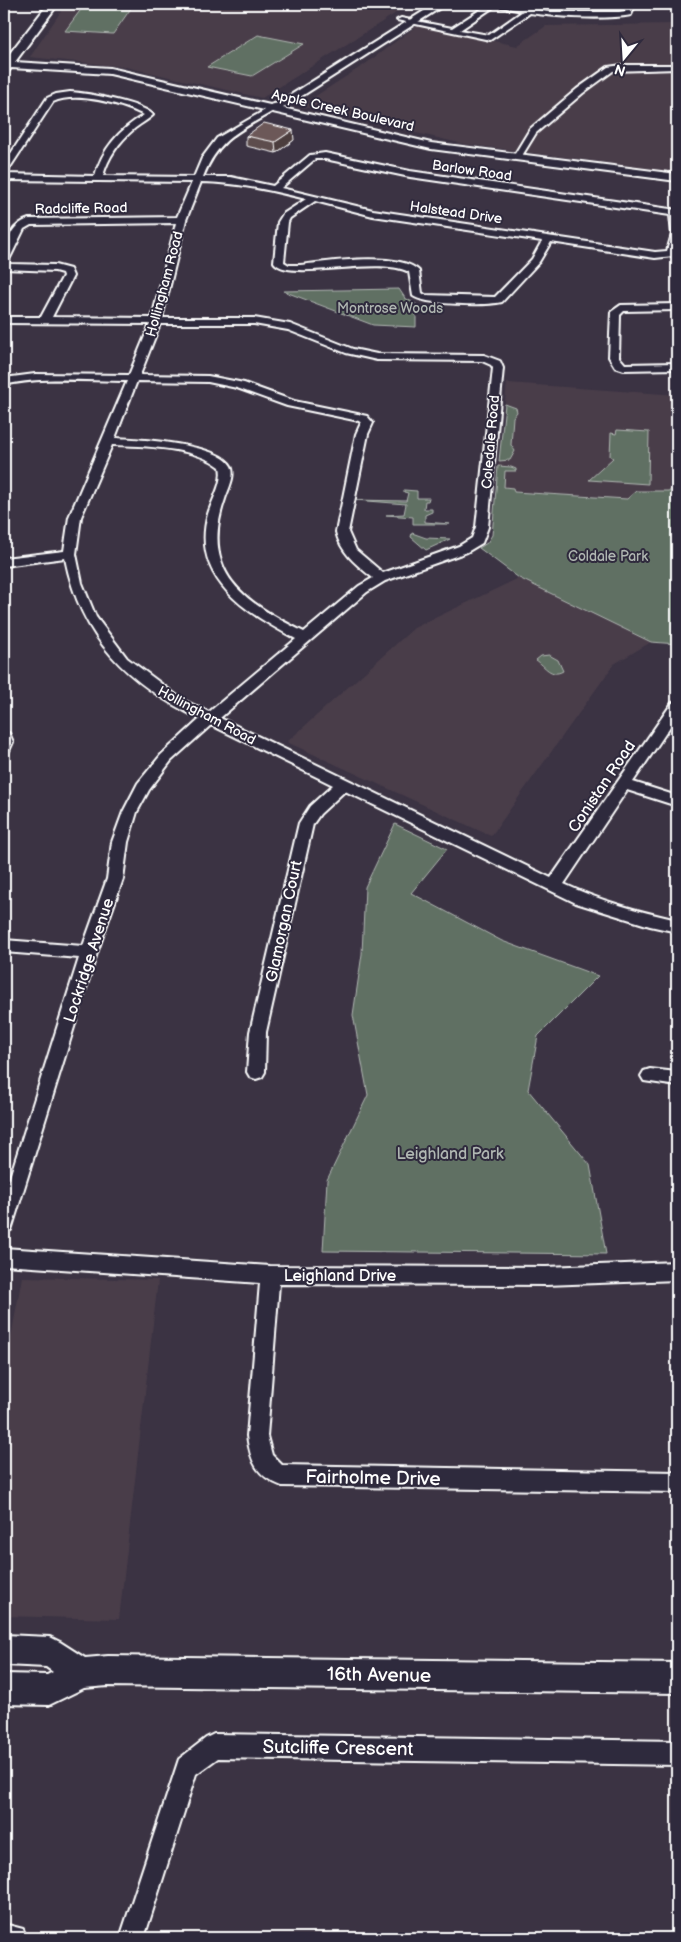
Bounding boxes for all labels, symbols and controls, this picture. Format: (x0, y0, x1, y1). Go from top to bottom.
north arrow (598, 32, 648, 82)
text: N (613, 60, 628, 80)
street label: Apple Creek Boulevard (270, 86, 416, 135)
street label: Barlow Road (431, 156, 513, 185)
street label: Halstead Drive (409, 198, 503, 227)
street label: Radcliffe Road (34, 199, 128, 218)
street label: Hollingham Road (142, 229, 187, 339)
park label: Montrose Woods (337, 300, 443, 317)
street label: Coledale Road (478, 394, 503, 490)
park label: Coldale Park (568, 548, 648, 565)
street label: Hollingham Road (155, 682, 259, 748)
street label: Conistan Road (565, 737, 640, 836)
street label: Glamorgan Court (262, 859, 307, 984)
street label: Lockridge Avenue (60, 895, 119, 1025)
park label: Leighland Park (396, 1145, 504, 1164)
street label: Leighland Drive (284, 1267, 397, 1286)
street label: Fairholme Drive (305, 1466, 441, 1491)
street label: 16th Avenue (327, 1663, 431, 1688)
street label: Sutcliffe Crescent (262, 1736, 414, 1761)

